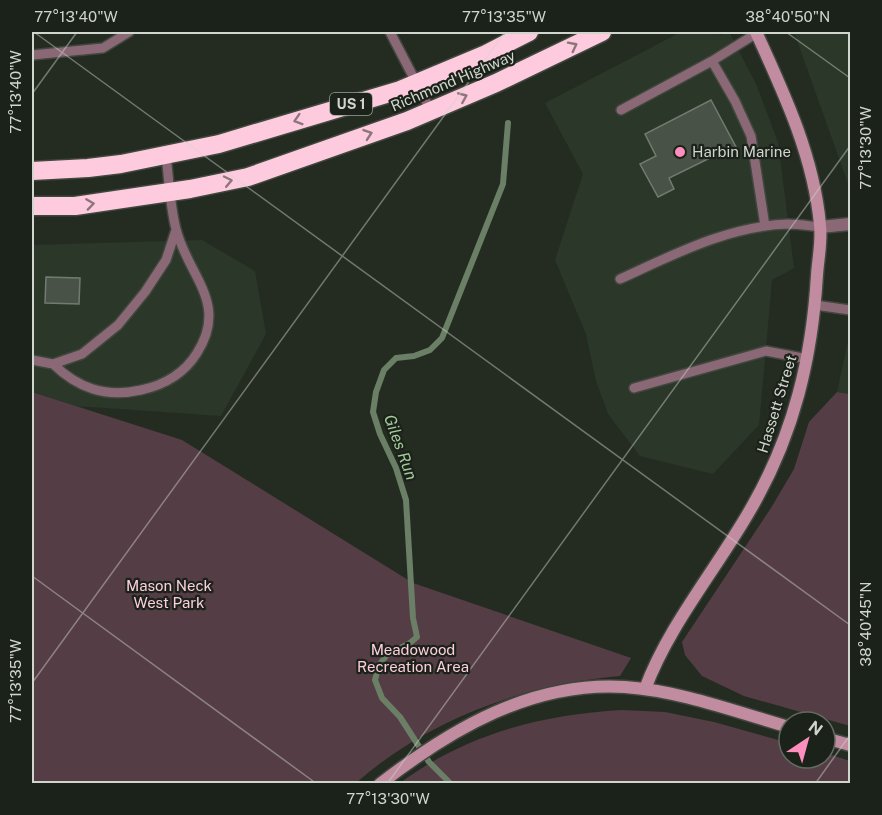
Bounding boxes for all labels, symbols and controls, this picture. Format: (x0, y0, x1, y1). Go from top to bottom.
text: 77°13'40"W (34, 8, 118, 25)
text: 77°13'35"W (462, 8, 546, 25)
text: 38°40'50"N (746, 8, 830, 25)
one-way arrow (567, 42, 578, 54)
street label: Richmond Highway (388, 47, 518, 114)
text: 77°13'40"W (7, 50, 24, 134)
one-way arrow (457, 92, 468, 104)
road number: US 1 (330, 93, 372, 115)
text: 77°13'30"W (857, 106, 874, 190)
one-way arrow (293, 113, 304, 125)
one-way arrow (362, 129, 373, 142)
place label: Harbin Marine (692, 143, 791, 160)
marker: Harbin Marine (673, 145, 687, 159)
one-way arrow (223, 175, 233, 188)
one-way arrow (85, 198, 94, 210)
street label: Hassett Street (754, 353, 800, 455)
water label: Giles Run (380, 412, 421, 483)
park label: Mason Neck West Park (126, 577, 212, 611)
text: 38°40'45"N (857, 582, 874, 666)
text: 77°13'35"W (7, 639, 24, 723)
park label: Meadowood Recreation Area (357, 641, 469, 675)
north arrow (777, 710, 837, 770)
text: N (805, 717, 826, 740)
text: 77°13'30"W (346, 790, 430, 807)

